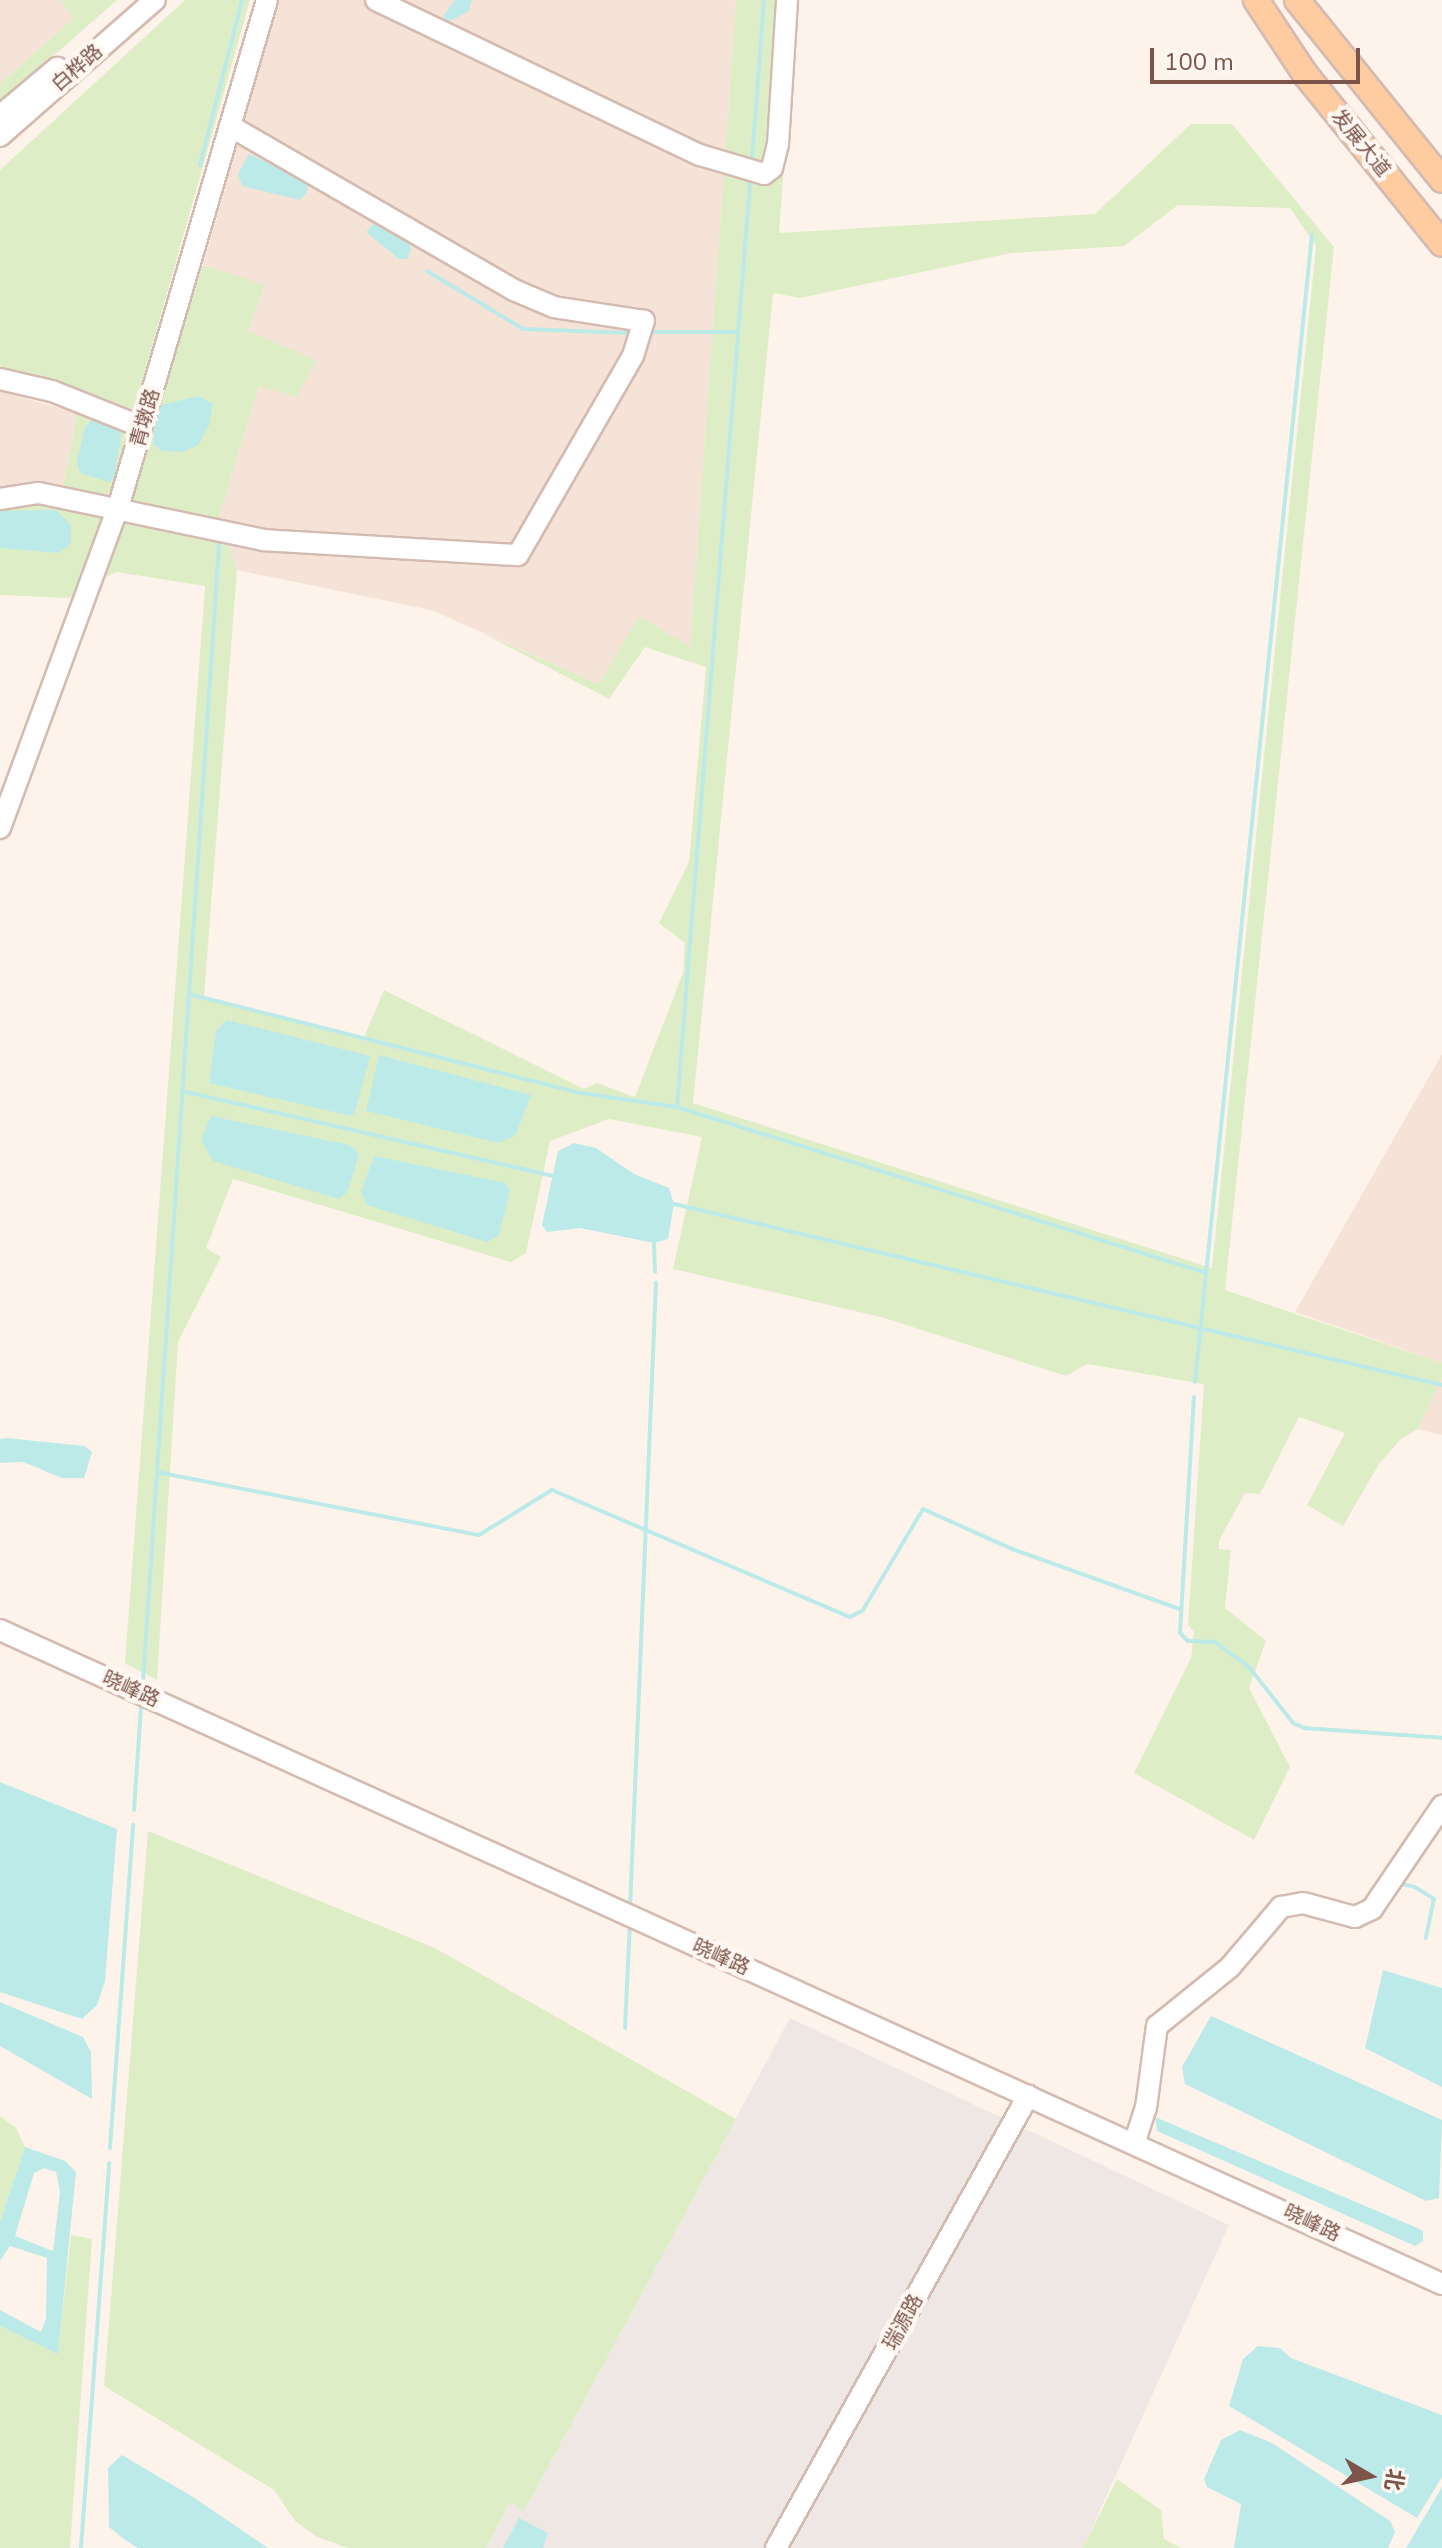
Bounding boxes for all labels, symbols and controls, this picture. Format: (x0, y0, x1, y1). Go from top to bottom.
scale bar (1154, 32, 1364, 82)
street label: 白桦路 (46, 39, 108, 97)
text: 100 m (1164, 46, 1234, 78)
street label: 发展大道 (1327, 104, 1395, 182)
street label: 青墩路 (125, 386, 165, 450)
street label: 晓峰路 (99, 1666, 163, 1712)
street label: 晓峰路 (689, 1934, 753, 1980)
street label: 晓峰路 (1280, 2199, 1344, 2247)
street label: 瑞源路 (878, 2290, 928, 2354)
north arrow (1330, 2436, 1410, 2516)
text: 北 (1377, 2467, 1410, 2493)

